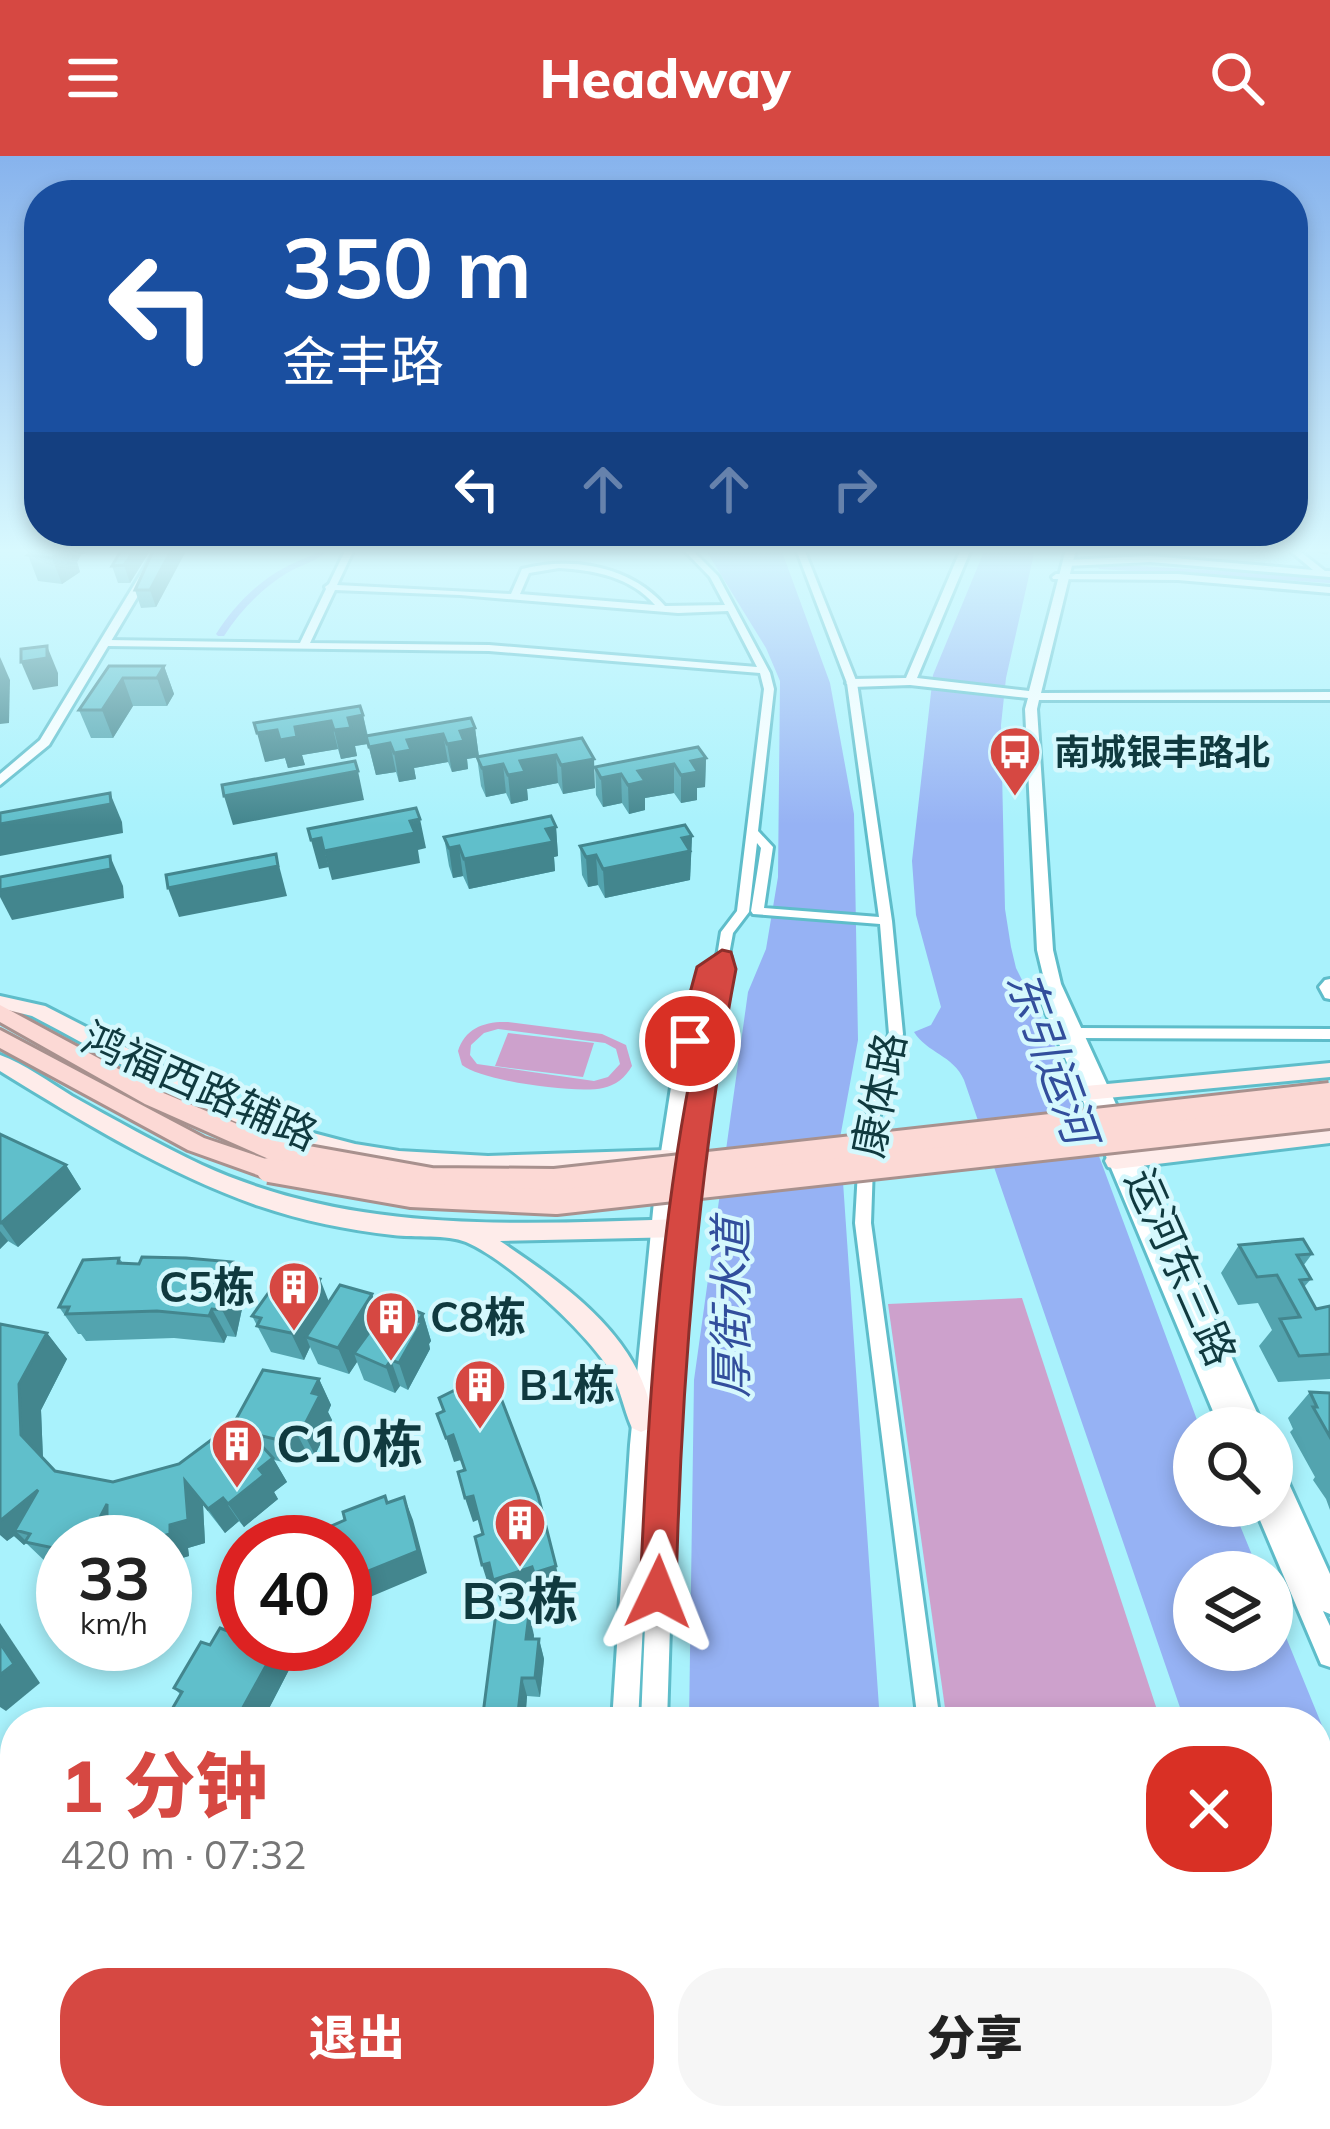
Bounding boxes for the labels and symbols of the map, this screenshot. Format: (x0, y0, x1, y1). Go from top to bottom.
bus stop icon: 南城银丰路北 (987, 724, 1043, 798)
place label: 南城银丰路北 (1054, 729, 1270, 774)
water label: 东引运河 (996, 963, 1113, 1158)
pin (639, 990, 741, 1092)
street label: 鸿福西路辅路 (74, 1010, 326, 1161)
street label: 康体路 (840, 1028, 917, 1162)
street label: 运河东三路 (1115, 1160, 1248, 1374)
water label: 厚街水道 (702, 1212, 758, 1398)
building icon: C5栋 (266, 1259, 322, 1333)
place label: C5栋 (159, 1260, 255, 1313)
building icon: C8栋 (363, 1289, 419, 1363)
place label: C8栋 (430, 1290, 526, 1343)
building icon: B1栋 (452, 1357, 508, 1431)
place label: B1栋 (519, 1358, 615, 1411)
place label: C10栋 (276, 1411, 423, 1475)
building icon: C10栋 (209, 1416, 265, 1490)
building icon: B3栋 (492, 1495, 548, 1569)
speed limit sign: 40 (216, 1515, 372, 1671)
position arrow (595, 1529, 721, 1655)
place label: B3栋 (462, 1568, 578, 1632)

